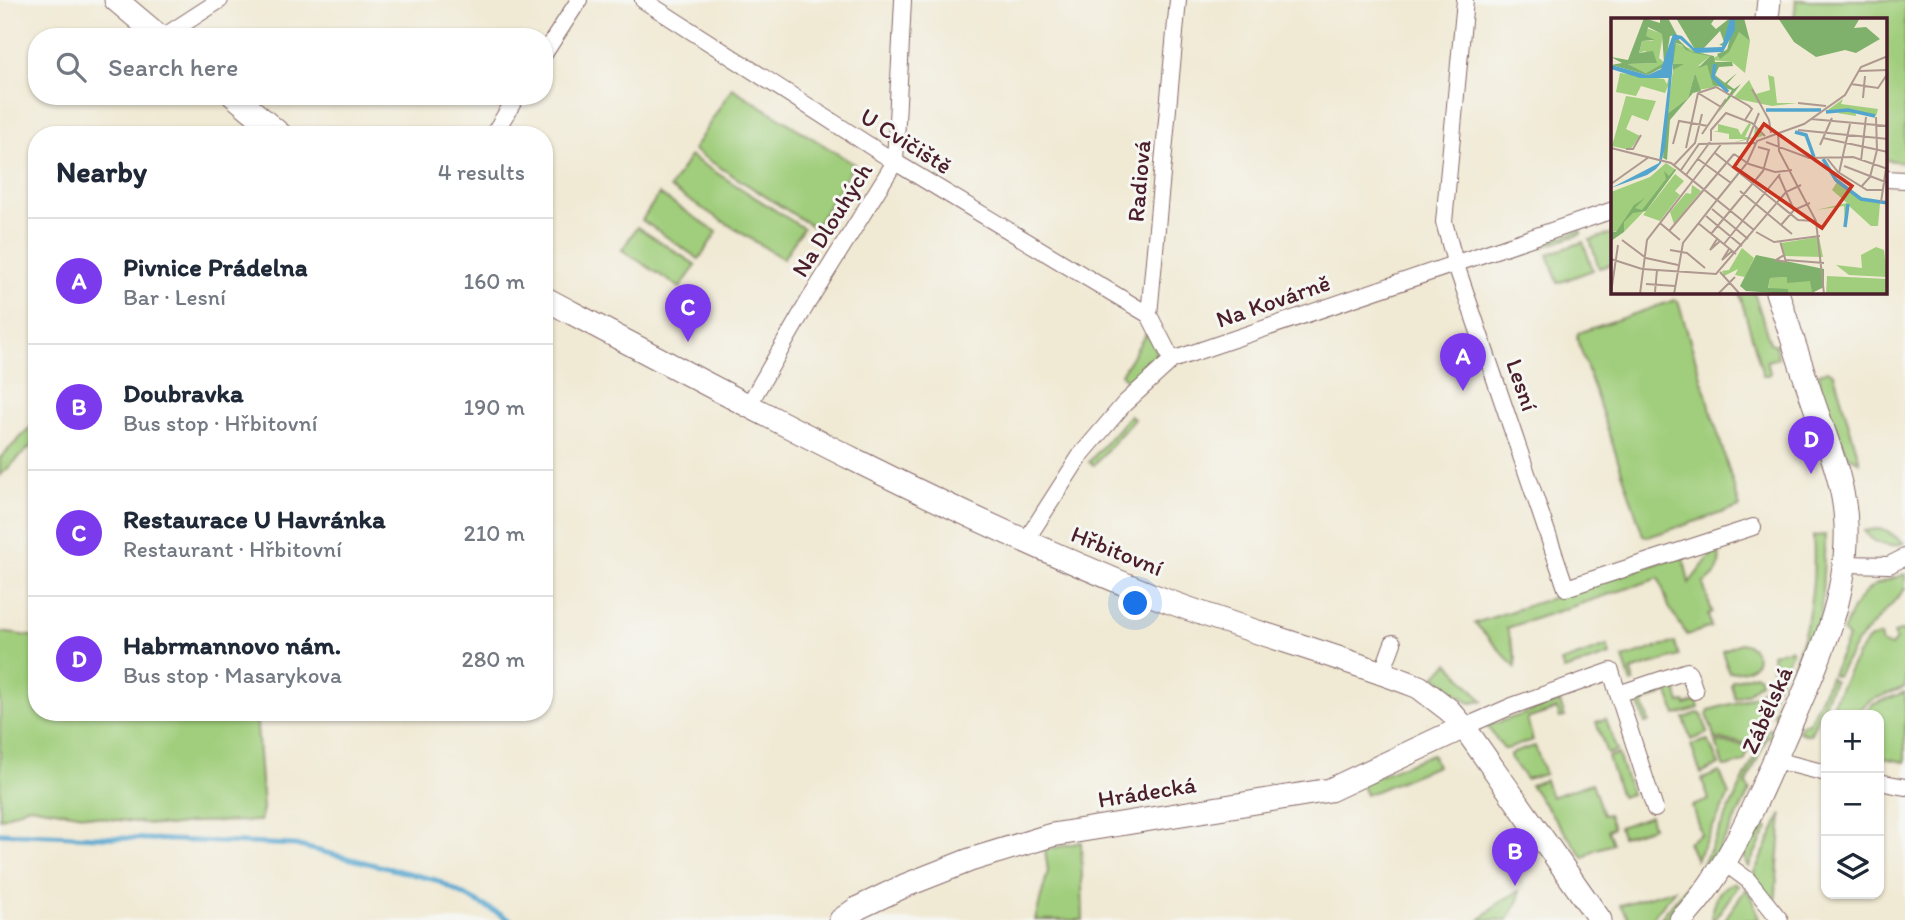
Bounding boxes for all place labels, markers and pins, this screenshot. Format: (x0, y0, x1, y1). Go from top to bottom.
pin: C (665, 284, 711, 342)
pin: A (1440, 333, 1486, 391)
pin: D (1788, 416, 1834, 474)
pin: B (1492, 828, 1538, 886)

